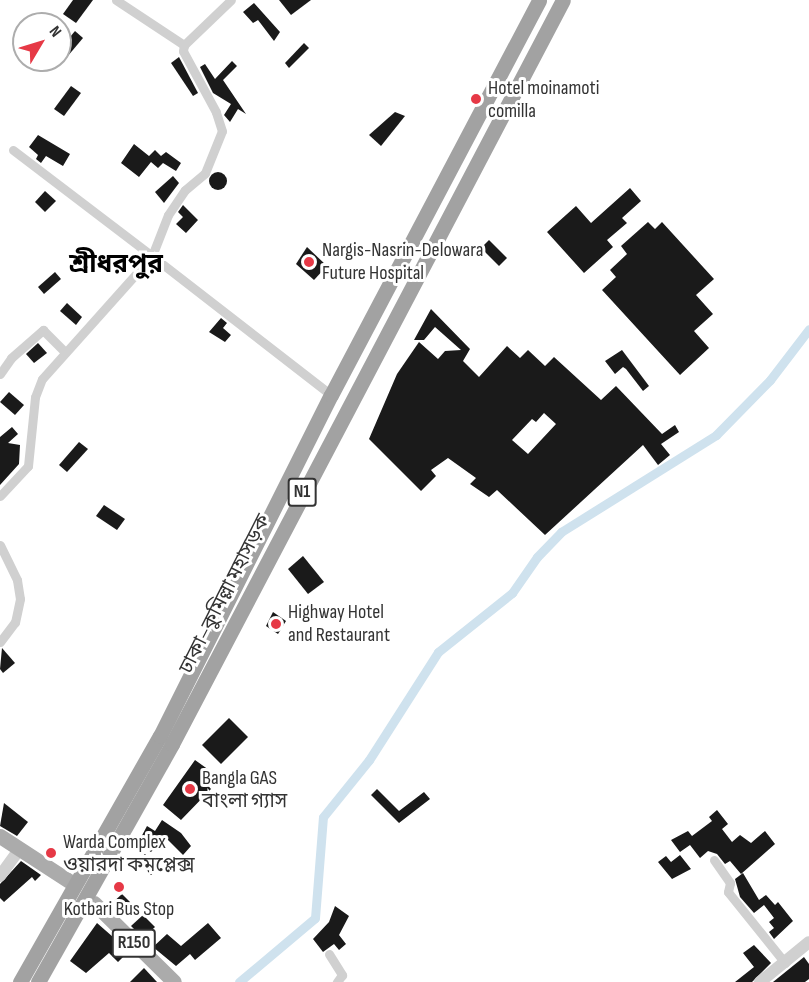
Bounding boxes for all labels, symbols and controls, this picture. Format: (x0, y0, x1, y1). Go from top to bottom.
north arrow (12, 12, 72, 72)
text: N (45, 23, 65, 41)
place label: Hotel moinamoti comilla (488, 76, 599, 123)
marker: Hotel moinamoti comilla (469, 92, 483, 106)
place label: Nargis-Nasrin-Delowara Future Hospital (322, 238, 483, 285)
district label: শ্রীধরপুর (69, 249, 163, 281)
marker: Nargis-Nasrin-Delowara Future Hospital (300, 253, 318, 271)
road number: N1 (287, 477, 317, 507)
street label: ঢাকা–কুমিল্লা মহাসড়ক (174, 510, 276, 678)
place label: Highway Hotel and Restaurant (288, 600, 390, 647)
marker: Highway Hotel and Restaurant (269, 617, 283, 631)
place label: Bangla GAS বাংলা গ্যাস (202, 766, 287, 813)
marker: Bangla GAS বাংলা গ্যাস (183, 782, 197, 796)
place label: Warda Complex ওয়ারদা কমপ্লেক্স (63, 830, 195, 877)
marker: Warda Complex ওয়ারদা কমপ্লেক্স (44, 846, 58, 860)
marker: Kotbari Bus Stop (112, 880, 126, 894)
place label: Kotbari Bus Stop (64, 897, 174, 921)
road number: R150 (112, 928, 156, 958)

